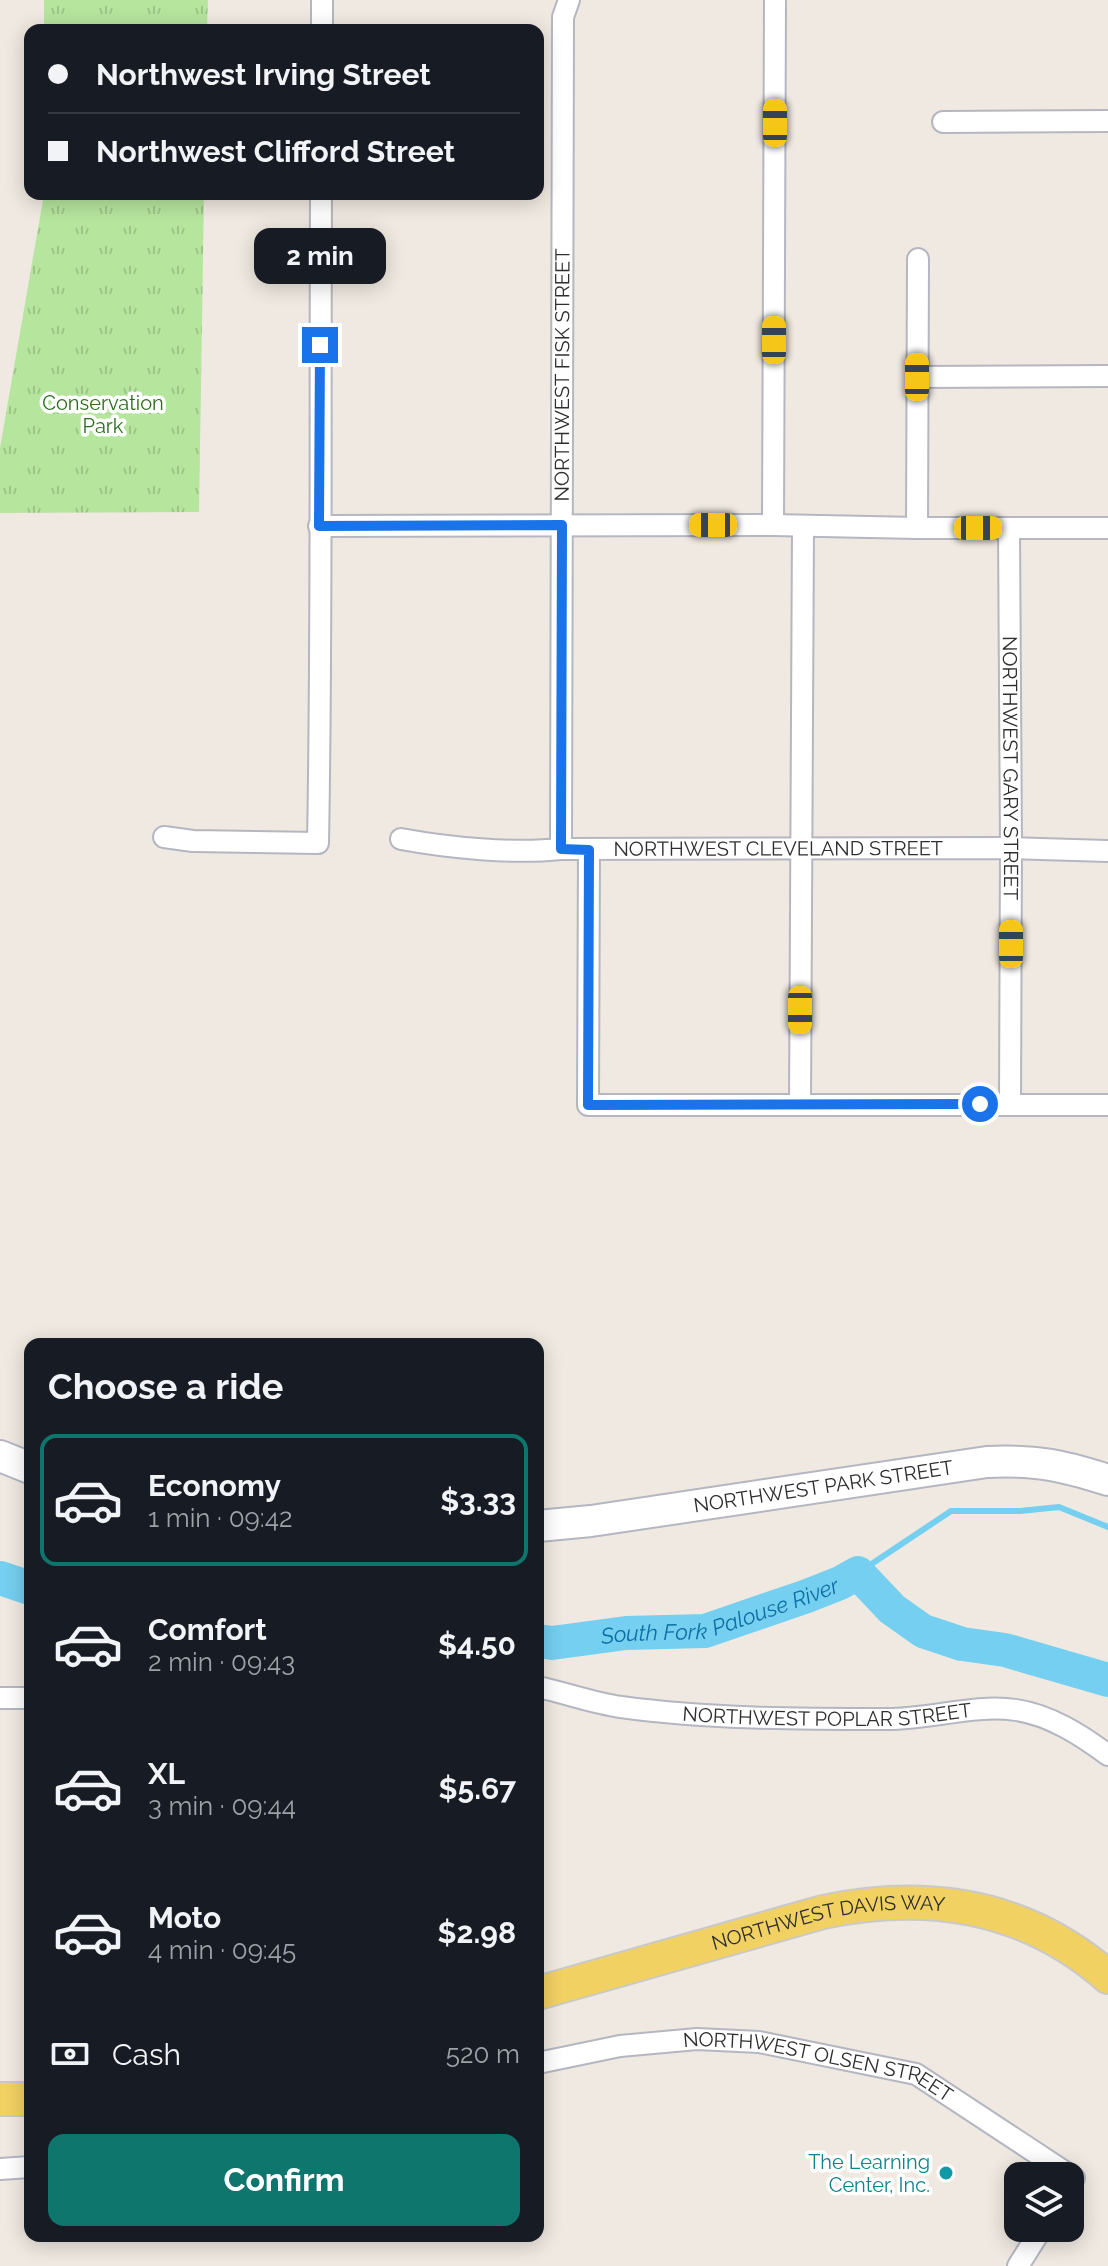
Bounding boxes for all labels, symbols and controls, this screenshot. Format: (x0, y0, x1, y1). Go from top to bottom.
text: Northwest Irving Street (96, 57, 431, 92)
car (763, 99, 787, 147)
text: Northwest Clifford Street (96, 134, 455, 169)
callout: 2 min (254, 229, 386, 285)
text: 2 min (286, 241, 354, 271)
street label: NORTHWEST FISK STREET (550, 249, 574, 501)
car (762, 316, 786, 364)
route end (302, 327, 338, 363)
car (905, 353, 929, 401)
park label: Conservation Park (42, 391, 164, 438)
car (689, 513, 737, 537)
car (954, 516, 1002, 540)
street label: NORTHWEST GARY STREET (998, 636, 1023, 900)
street label: NORTHWEST CLEVELAND STREET (613, 836, 943, 861)
car (999, 920, 1023, 968)
car (788, 986, 812, 1034)
route start (962, 1086, 998, 1122)
text: Choose a ride (48, 1365, 283, 1407)
street label: NORTHWEST PARK STREET (692, 1455, 955, 1518)
icon: car (52, 1464, 124, 1536)
text: Economy (148, 1468, 281, 1503)
text: $3.33 (440, 1483, 516, 1518)
text: 1 min · 09:42 (148, 1503, 292, 1533)
water label: South Fork Palouse River (598, 1571, 844, 1649)
icon: car (52, 1608, 124, 1680)
text: Comfort (148, 1612, 267, 1647)
text: $4.50 (438, 1627, 516, 1662)
text: 2 min · 09:43 (148, 1647, 295, 1677)
street label: NORTHWEST POPLAR STREET (682, 1698, 973, 1731)
icon: car (52, 1752, 124, 1824)
text: XL (148, 1756, 185, 1791)
text: $5.67 (439, 1771, 516, 1806)
text: 3 min · 09:44 (148, 1791, 296, 1821)
street label: NORTHWEST DAVIS WAY (709, 1891, 946, 1955)
icon: car (52, 1896, 124, 1968)
text: Moto (148, 1900, 221, 1935)
text: $2.98 (438, 1915, 516, 1950)
text: 4 min · 09:45 (148, 1935, 296, 1965)
street label: NORTHWEST OLSEN STREET (682, 2027, 957, 2107)
icon: cash (48, 2032, 92, 2076)
text: Cash (112, 2037, 181, 2072)
text: 520 m (446, 2039, 520, 2069)
button: Confirm (48, 2134, 520, 2226)
place label: The Learning Center, Inc. (808, 2150, 930, 2197)
map controls (1004, 2162, 1084, 2242)
button: layers (1004, 2162, 1084, 2242)
marker: The Learning Center, Inc. (937, 2164, 955, 2182)

